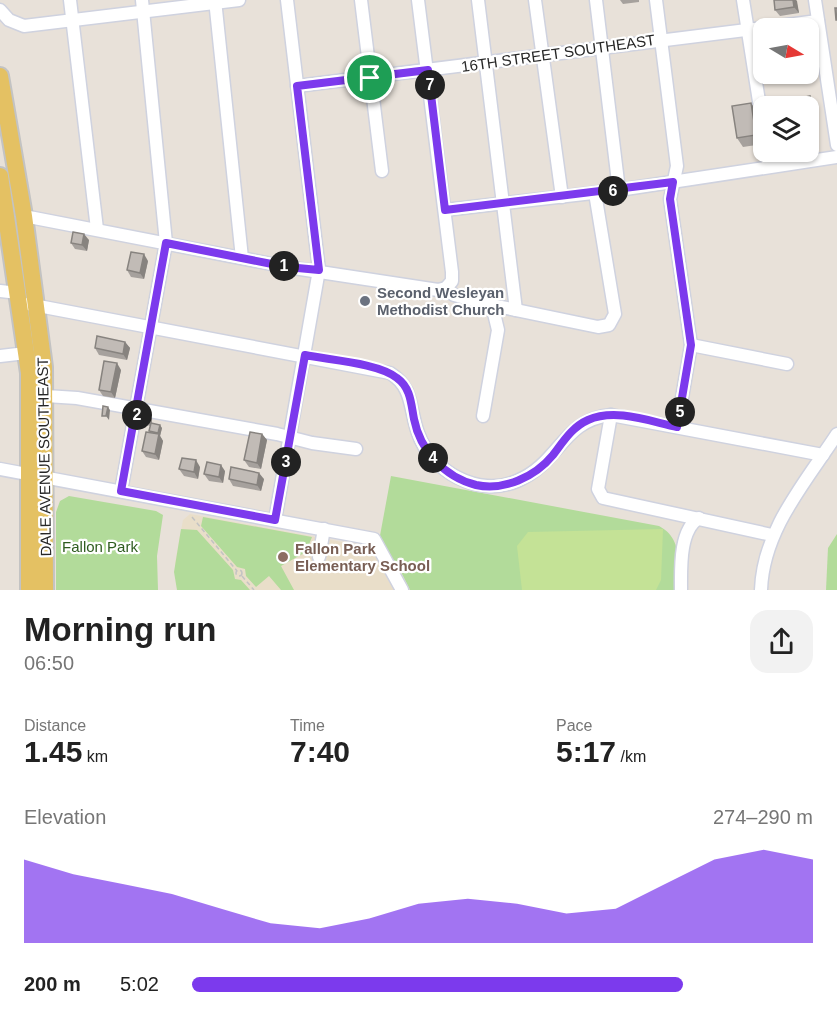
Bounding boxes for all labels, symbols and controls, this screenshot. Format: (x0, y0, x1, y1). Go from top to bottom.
north arrow (753, 18, 819, 84)
map controls (753, 18, 819, 162)
street label: 16TH STREET SOUTHEAST (460, 31, 656, 75)
pin (344, 52, 395, 103)
icon: arrive (353, 61, 386, 94)
pin: 7 (415, 70, 445, 100)
text: 7 (426, 76, 434, 93)
button: layers (753, 96, 819, 162)
pin: 6 (598, 176, 628, 206)
text: 6 (609, 182, 617, 199)
pin: 1 (269, 251, 299, 281)
text: 1 (280, 257, 288, 274)
place label: Second Wesleyan Methodist Church (377, 284, 505, 318)
marker: Second Wesleyan Methodist Church (358, 294, 372, 308)
street label: DALE AVENUE SOUTHEAST (34, 357, 54, 557)
pin: 5 (665, 397, 695, 427)
pin: 2 (122, 400, 152, 430)
text: 5 (676, 403, 684, 420)
text: 2 (133, 406, 141, 423)
pin: 4 (418, 443, 448, 473)
pin: 3 (271, 447, 301, 477)
text: 4 (429, 449, 437, 466)
text: 3 (282, 453, 290, 470)
park label: Fallon Park (62, 538, 138, 555)
place label: Fallon Park Elementary School (295, 540, 430, 574)
marker: Fallon Park Elementary School (276, 550, 290, 564)
button: share (750, 610, 813, 673)
text: Morning run (24, 611, 216, 648)
text: 06:50 (24, 652, 74, 674)
text: Distance (24, 717, 86, 734)
text: Time (290, 717, 325, 734)
text: Pace (556, 717, 592, 734)
text: 1.45 (24, 735, 82, 768)
text: 7:40 (290, 735, 350, 768)
text: 5:17 (556, 735, 616, 768)
text: km (82, 748, 108, 765)
text: /km (616, 748, 646, 765)
text: Elevation (24, 806, 106, 828)
text: 274–290 m (713, 806, 813, 828)
text: 200 m (24, 973, 81, 995)
text: 5:02 (120, 973, 159, 995)

